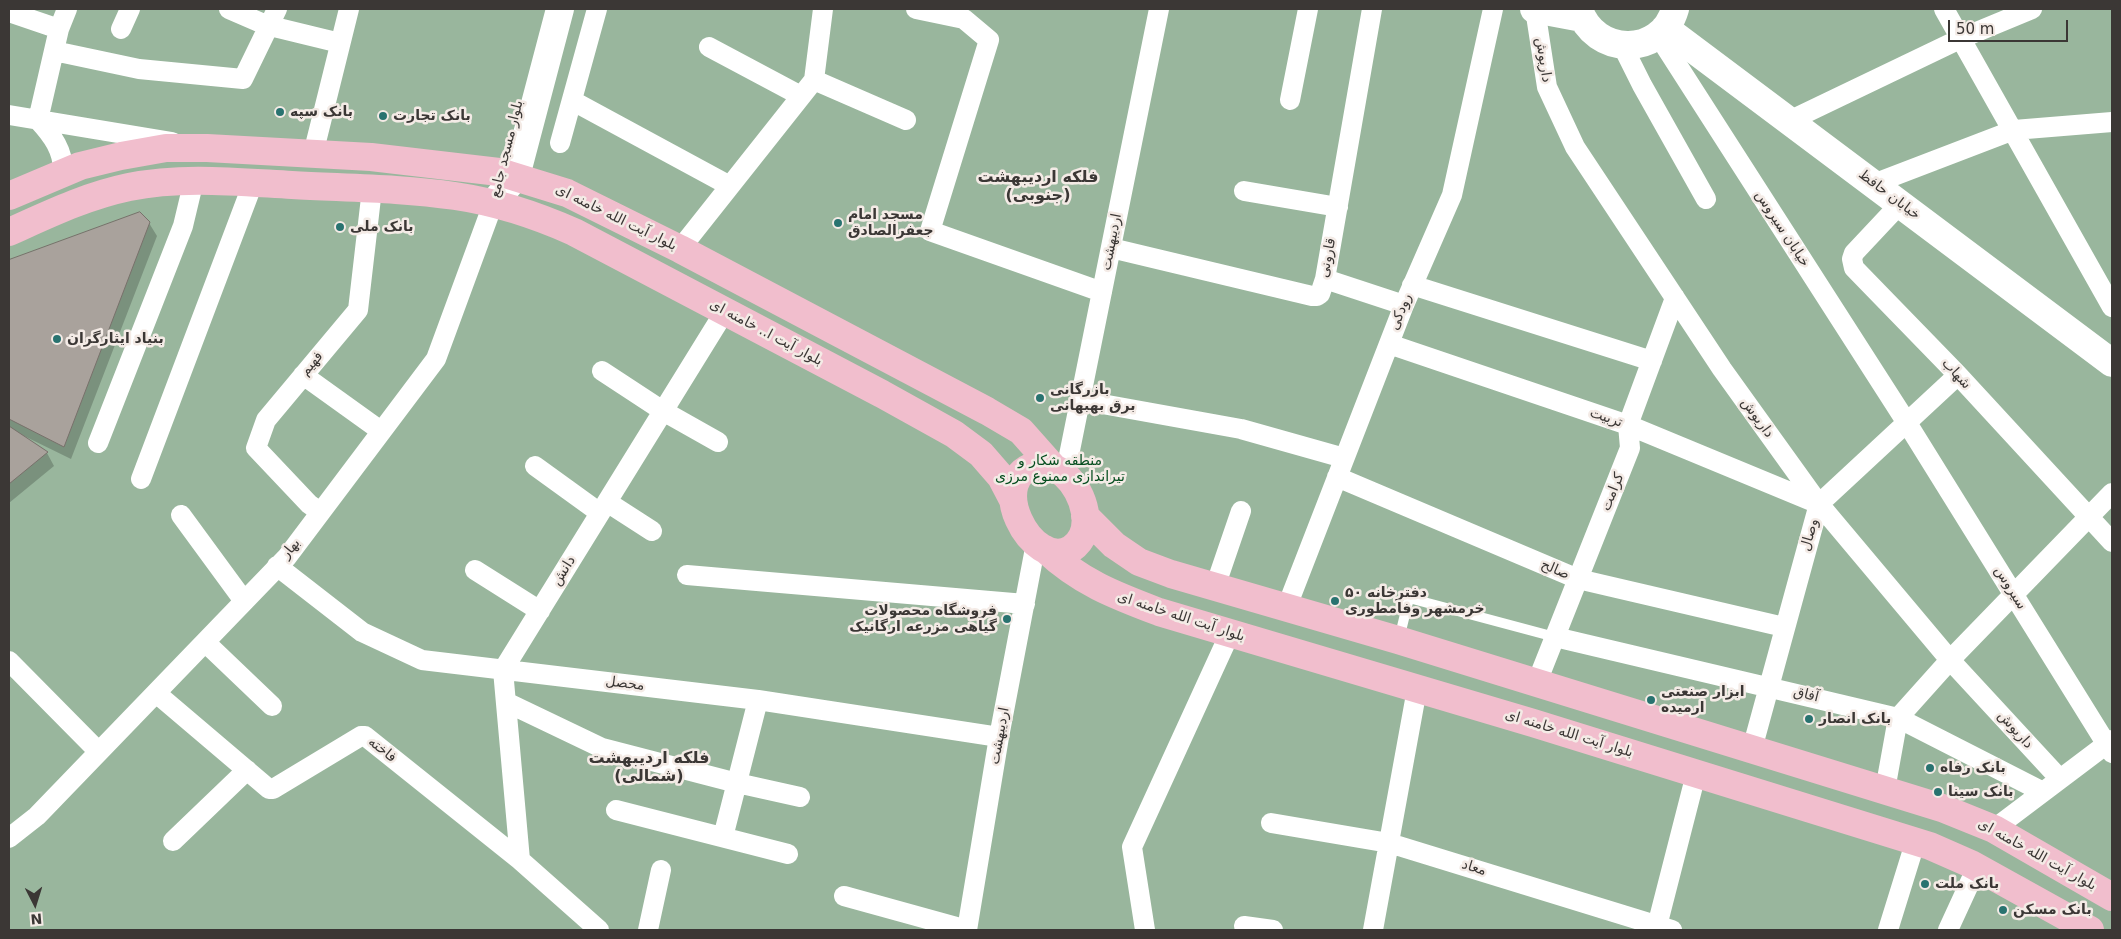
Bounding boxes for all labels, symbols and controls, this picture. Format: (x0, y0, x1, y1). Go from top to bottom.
scale bar (1951, 10, 2071, 42)
text: 50 m (1956, 20, 1994, 38)
street label: داریوش (1531, 36, 1555, 84)
street label: بلوار مسجد جامع (487, 99, 527, 199)
place label: بانک سپه (290, 104, 353, 120)
marker: بانک سپه (274, 106, 286, 118)
place label: بانک تجارت (393, 108, 471, 124)
marker: بانک تجارت (377, 110, 389, 122)
street label: خیابان حافظ (1855, 166, 1923, 224)
district label: فلکه اردیبهشت (جنوبی) (978, 168, 1098, 206)
street label: بلوار آیت الله خامنه ای (553, 181, 679, 255)
street label: خیابان سیروس (1751, 188, 1813, 270)
place label: مسجد امام جعفرالصادق (848, 207, 934, 240)
street label: اردیبهشت (1098, 212, 1126, 272)
marker: مسجد امام جعفرالصادق (832, 217, 844, 229)
place label: بانک ملی (350, 219, 414, 235)
marker: بانک ملی (334, 221, 346, 233)
street label: قارونی (1316, 237, 1340, 279)
street label: رودکی (1386, 291, 1416, 333)
street label: بلوار آیت ا.. خامنه ای (707, 296, 825, 370)
place label: بنیاد ایثارگران (67, 331, 164, 347)
marker: بنیاد ایثارگران (51, 333, 63, 345)
street label: فهیم (297, 348, 327, 380)
street label: شهاب (1938, 355, 1974, 393)
place label: بازرگانی برق بهبهانی (1050, 382, 1135, 414)
marker: بازرگانی برق بهبهانی (1034, 392, 1046, 404)
street label: داریوش (1737, 395, 1777, 441)
street label: تربیت (1587, 405, 1625, 431)
park label: منطقه شکار و تیراندازی ممنوع مرزی (995, 453, 1125, 486)
street label: کرامت (1598, 471, 1628, 513)
street label: وصال (1797, 517, 1823, 553)
street label: بهار (278, 535, 304, 563)
street label: دانش (548, 553, 580, 589)
street label: صالح (1538, 557, 1572, 583)
street label: سیروس (1990, 563, 2030, 613)
place label: دفترخانه ۵۰ خرمشهر وفامطوری (1345, 585, 1485, 618)
street label: بلوار آیت الله خامنه ای (1115, 588, 1247, 646)
marker: دفترخانه ۵۰ خرمشهر وفامطوری (1329, 595, 1341, 607)
place label: فروشگاه محصولات گیاهی مزرعه ارگانیک (849, 603, 997, 636)
marker: فروشگاه محصولات گیاهی مزرعه ارگانیک (1001, 613, 1013, 625)
street label: محصل (604, 673, 646, 695)
place label: ابزار صنعتی ارمیده (1661, 684, 1745, 716)
street label: آفاق (1791, 684, 1821, 706)
marker: ابزار صنعتی ارمیده (1645, 694, 1657, 706)
street label: اردیبهشت (987, 706, 1013, 766)
street label: بلوار آیت الله خامنه ای (1503, 707, 1635, 761)
street label: داریوش (1994, 708, 2036, 752)
place label: بانک انصار (1819, 711, 1891, 727)
marker: بانک انصار (1803, 713, 1815, 725)
street label: فاخته (364, 734, 400, 766)
district label: فلکه اردیبهشت (شمالی) (589, 749, 709, 787)
place label: بانک رفاه (1940, 760, 2006, 776)
marker: بانک رفاه (1924, 762, 1936, 774)
place label: بانک سینا (1948, 784, 2013, 800)
marker: بانک سینا (1932, 786, 1944, 798)
street label: بلوار آیت الله خامنه ای (1975, 815, 2099, 895)
street label: معاد (1460, 856, 1488, 880)
place label: بانک ملت (1935, 876, 1999, 892)
marker: بانک ملت (1919, 878, 1931, 890)
north arrow (10, 879, 60, 929)
place label: بانک مسکن (2013, 902, 2092, 918)
marker: بانک مسکن (1997, 904, 2009, 916)
text: N (30, 910, 43, 927)

